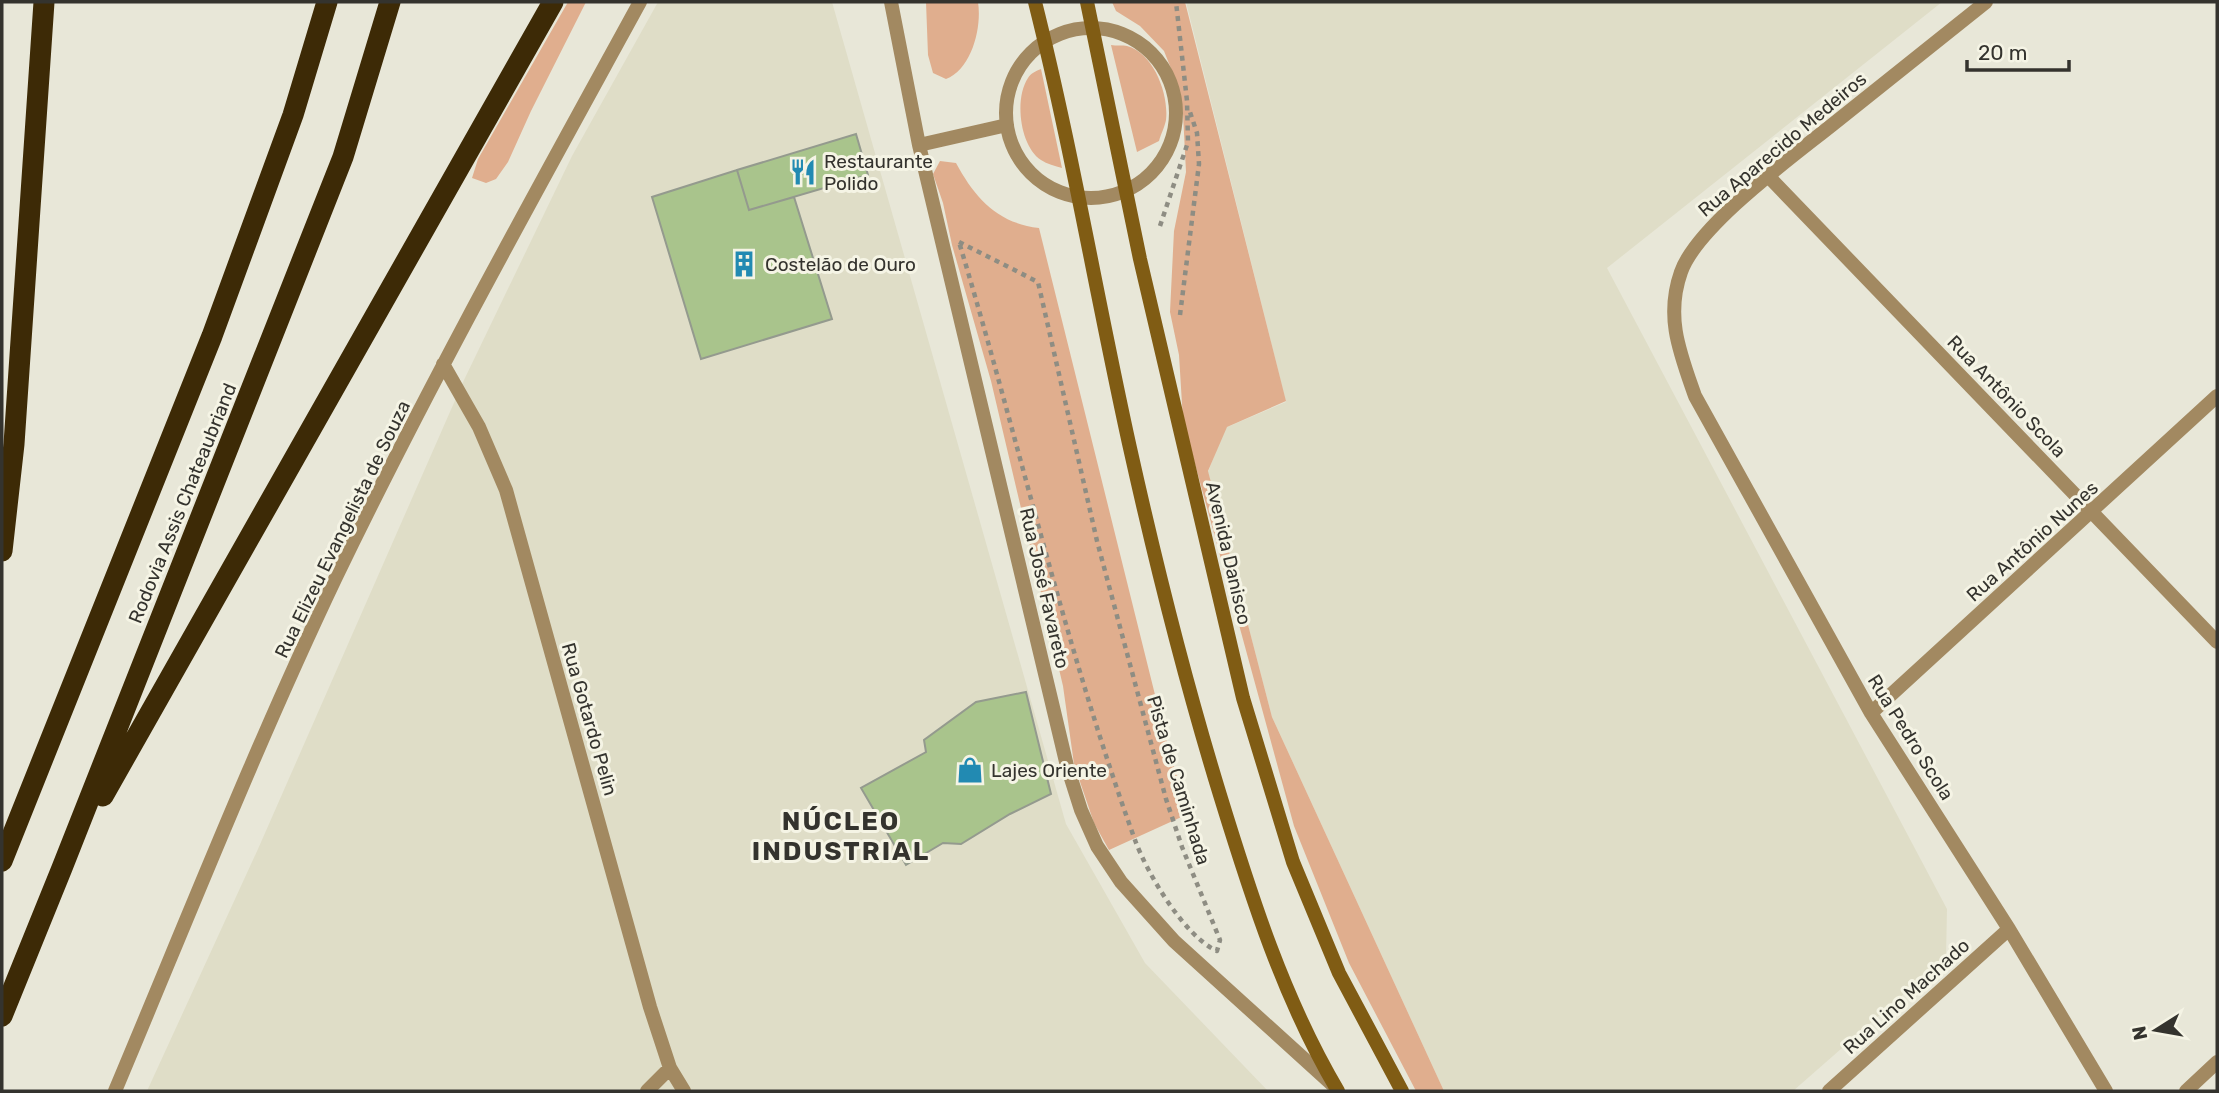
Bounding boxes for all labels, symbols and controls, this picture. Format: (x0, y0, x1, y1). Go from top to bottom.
scale bar (1967, 28, 2068, 72)
text: 20 m (1978, 40, 2027, 65)
street label: Rua Aparecido Medeiros (1694, 67, 1871, 222)
place label: Restaurante Polido (824, 150, 933, 195)
restaurant icon: Restaurante Polido (788, 157, 818, 187)
building icon: Costelão de Ouro (729, 249, 759, 279)
place label: Costelão de Ouro (765, 253, 916, 276)
street label: Rua Antônio Scola (1942, 330, 2071, 462)
street label: Rodovia Assis Chateaubriand (124, 380, 241, 627)
street label: Rua Elizeu Evangelista de Souza (270, 397, 415, 662)
street label: Rua Antônio Nunes (1962, 476, 2103, 607)
street label: Avenida Danisco (1201, 479, 1256, 627)
street label: Rua José Favareto (1015, 505, 1074, 671)
street label: Rua Gotardo Pelin (557, 640, 622, 798)
street label: Rua Pedro Scola (1863, 670, 1958, 804)
street label: Pista de Caminhada (1142, 693, 1215, 867)
shop icon: Lajes Oriente (955, 755, 985, 785)
place label: Lajes Oriente (991, 759, 1107, 782)
district label: NÚCLEO INDUSTRIAL (752, 805, 930, 867)
street label: Rua Lino Machado (1839, 934, 1974, 1059)
north arrow (2121, 995, 2191, 1065)
text: N (2127, 1024, 2152, 1042)

